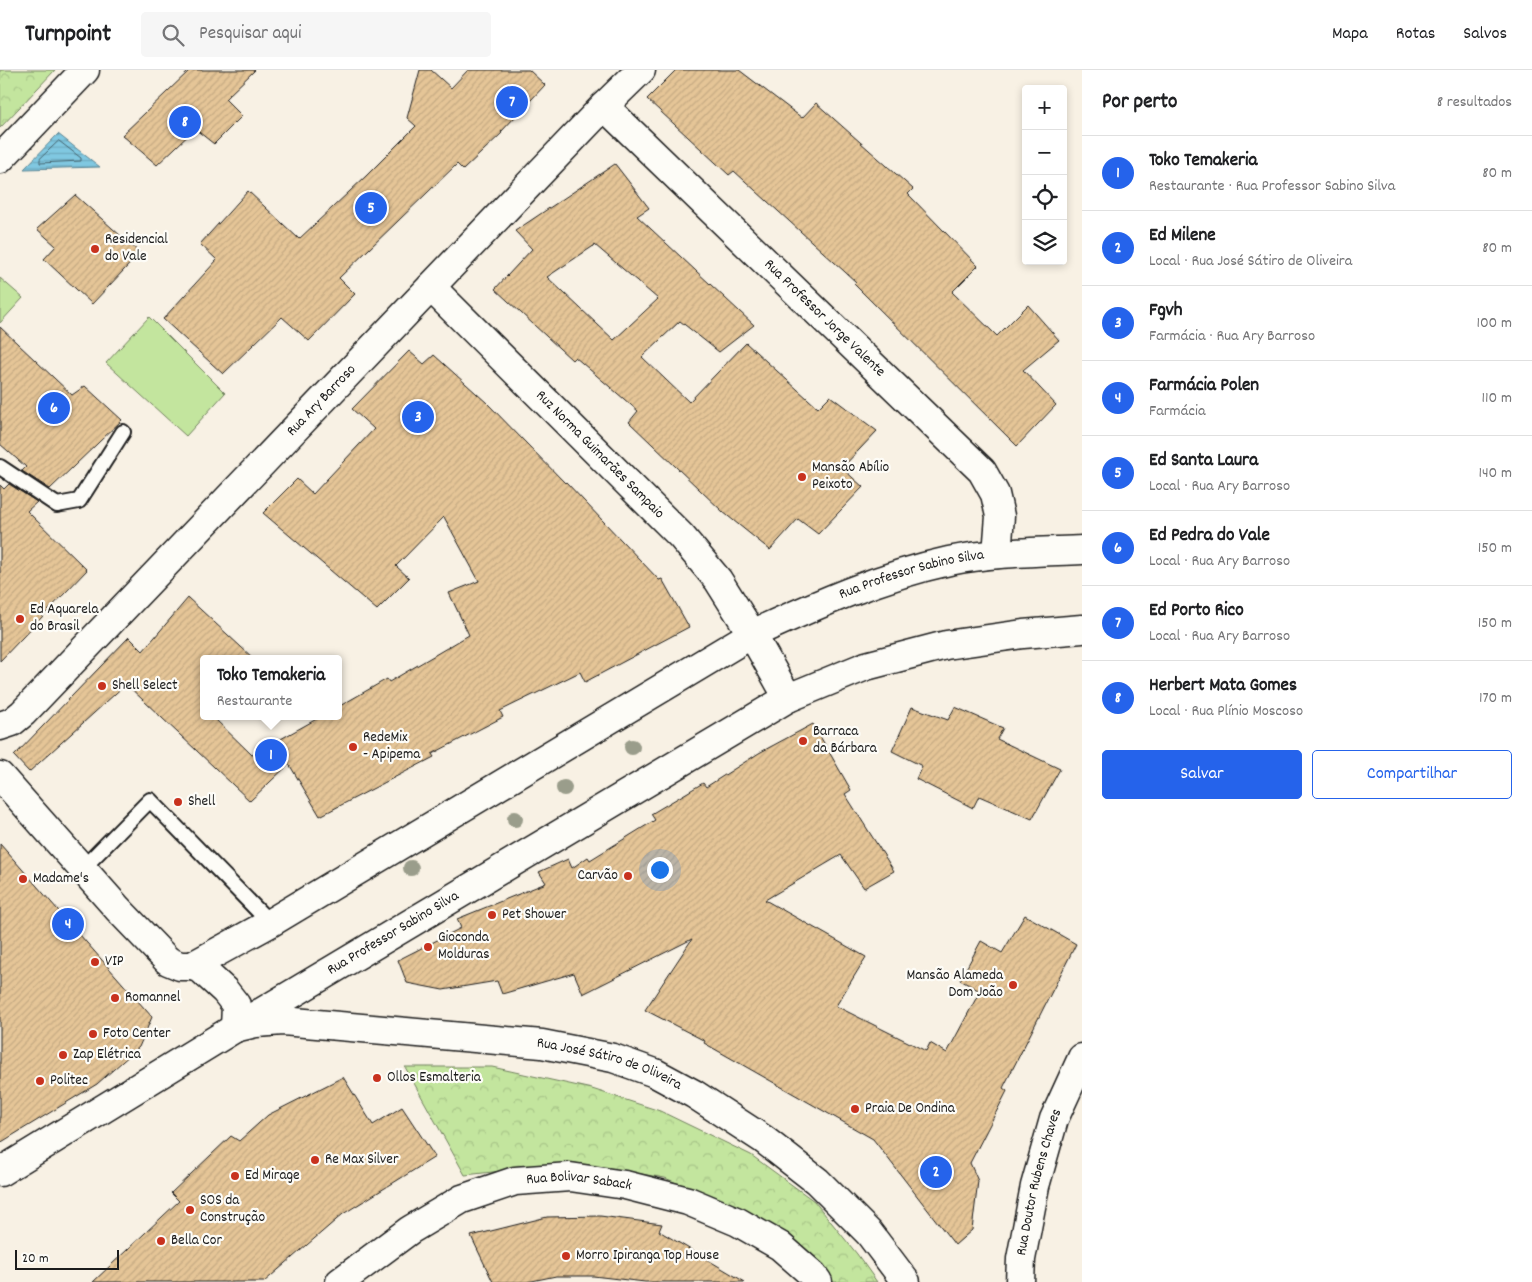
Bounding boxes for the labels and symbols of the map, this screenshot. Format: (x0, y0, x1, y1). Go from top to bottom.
pin: 7 (496, 83, 528, 121)
pin: 8 (169, 103, 201, 141)
pin: 5 (355, 189, 387, 227)
place label: Residencial do Vale (105, 229, 168, 268)
marker: Residencial do Vale (89, 243, 101, 255)
street label: Rua Professor Jorge Valente (758, 255, 890, 383)
street label: Rua Ary Barroso (282, 360, 362, 442)
street label: Ruz Norma Guimarães Sampaio (530, 386, 669, 525)
pin: 6 (38, 389, 70, 427)
pin: 3 (402, 398, 434, 436)
place label: Mansão Abílio Peixoto (812, 457, 889, 496)
marker: Mansão Abílio Peixoto (796, 471, 808, 483)
street label: Rua Professor Sabino Silva (836, 544, 986, 606)
place label: Ed Aquarela do Brasil (30, 599, 99, 638)
marker: Ed Aquarela do Brasil (14, 613, 26, 625)
place label: Shell Select (112, 675, 178, 697)
marker: Shell Select (96, 680, 108, 692)
place label: Barraca da Bárbara (813, 721, 878, 760)
place label: RedeMix - Apipema (363, 727, 421, 766)
marker: Barraca da Bárbara (797, 735, 809, 747)
pin: 1 (255, 736, 287, 774)
marker: RedeMix - Apipema (347, 741, 359, 753)
place label: Shell (188, 791, 216, 813)
marker: Shell (172, 796, 184, 808)
your location (647, 857, 673, 883)
place label: Carvão (578, 865, 618, 887)
place label: Madame's (33, 868, 89, 890)
marker: Carvão (622, 870, 634, 882)
marker: Madame's (17, 873, 29, 885)
street label: Rua Professor Sabino Silva (323, 885, 464, 981)
place label: Pet Shower (502, 904, 567, 926)
pin: 4 (52, 905, 84, 943)
marker: Pet Shower (486, 909, 498, 921)
place label: Gioconda Molduras (438, 927, 490, 966)
marker: Gioconda Molduras (422, 941, 434, 953)
place label: VIP (105, 951, 124, 973)
marker: VIP (89, 956, 101, 968)
place label: Mansão Alameda Dom João (907, 965, 1004, 1004)
marker: Mansão Alameda Dom João (1007, 979, 1019, 991)
place label: Romannel (125, 987, 181, 1009)
marker: Romannel (109, 992, 121, 1004)
place label: Foto Center (103, 1023, 171, 1045)
marker: Foto Center (87, 1028, 99, 1040)
street label: Rua José Sátiro de Oliveira (536, 1033, 686, 1097)
place label: Zap Elétrica (73, 1044, 142, 1066)
marker: Zap Elétrica (57, 1049, 69, 1061)
place label: Ollos Esmalteria (387, 1067, 482, 1089)
place label: Politec (50, 1070, 88, 1092)
marker: Ollos Esmalteria (371, 1072, 383, 1084)
marker: Politec (34, 1075, 46, 1087)
place label: Praia De Ondina (865, 1098, 956, 1120)
marker: Praia De Ondina (849, 1103, 861, 1115)
street label: Rua Doutor Rubens Chaves (1011, 1105, 1068, 1257)
place label: Re Max Silver (325, 1149, 399, 1171)
pin: 2 (920, 1153, 952, 1191)
marker: Re Max Silver (309, 1154, 321, 1166)
place label: Ed Mirage (245, 1165, 300, 1187)
street label: Rua Bolivar Saback (525, 1166, 634, 1197)
marker: Ed Mirage (229, 1170, 241, 1182)
place label: SOS da Construção (200, 1190, 265, 1229)
marker: SOS da Construção (184, 1204, 196, 1216)
place label: Bella Cor (171, 1230, 222, 1252)
marker: Bella Cor (155, 1235, 167, 1247)
place label: Morro Ipiranga Top House (576, 1245, 719, 1267)
scale bar (15, 1247, 119, 1270)
marker: Morro Ipiranga Top House (560, 1250, 572, 1262)

